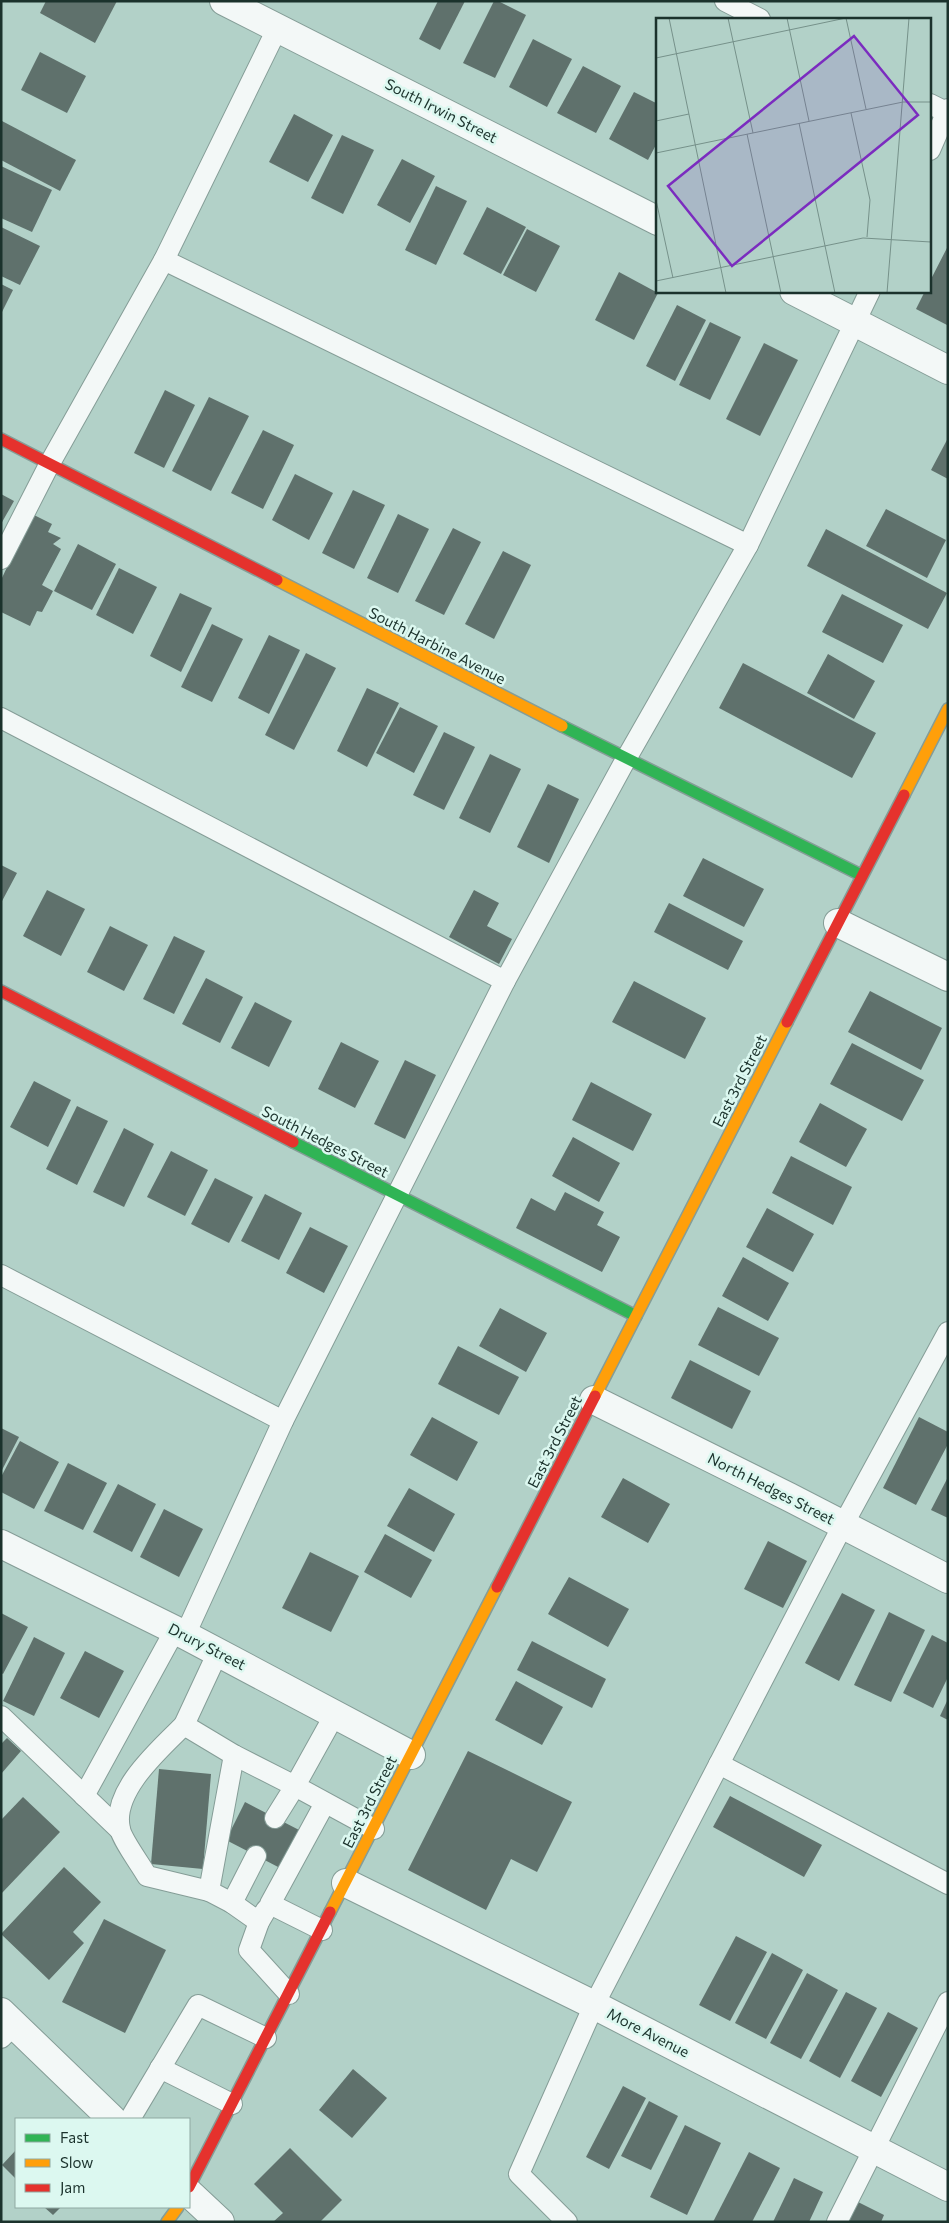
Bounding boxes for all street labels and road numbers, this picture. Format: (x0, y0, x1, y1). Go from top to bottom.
street label: South Irwin Street (382, 74, 501, 146)
street label: South Harbine Avenue (366, 603, 509, 687)
street label: East 3rd Street (708, 1032, 770, 1130)
street label: South Hedges Street (259, 1101, 392, 1181)
street label: East 3rd Street (523, 1393, 585, 1491)
street label: North Hedges Street (705, 1448, 838, 1528)
street label: Drury Street (166, 1619, 249, 1673)
street label: East 3rd Street (338, 1753, 400, 1851)
street label: More Avenue (604, 2004, 693, 2061)

